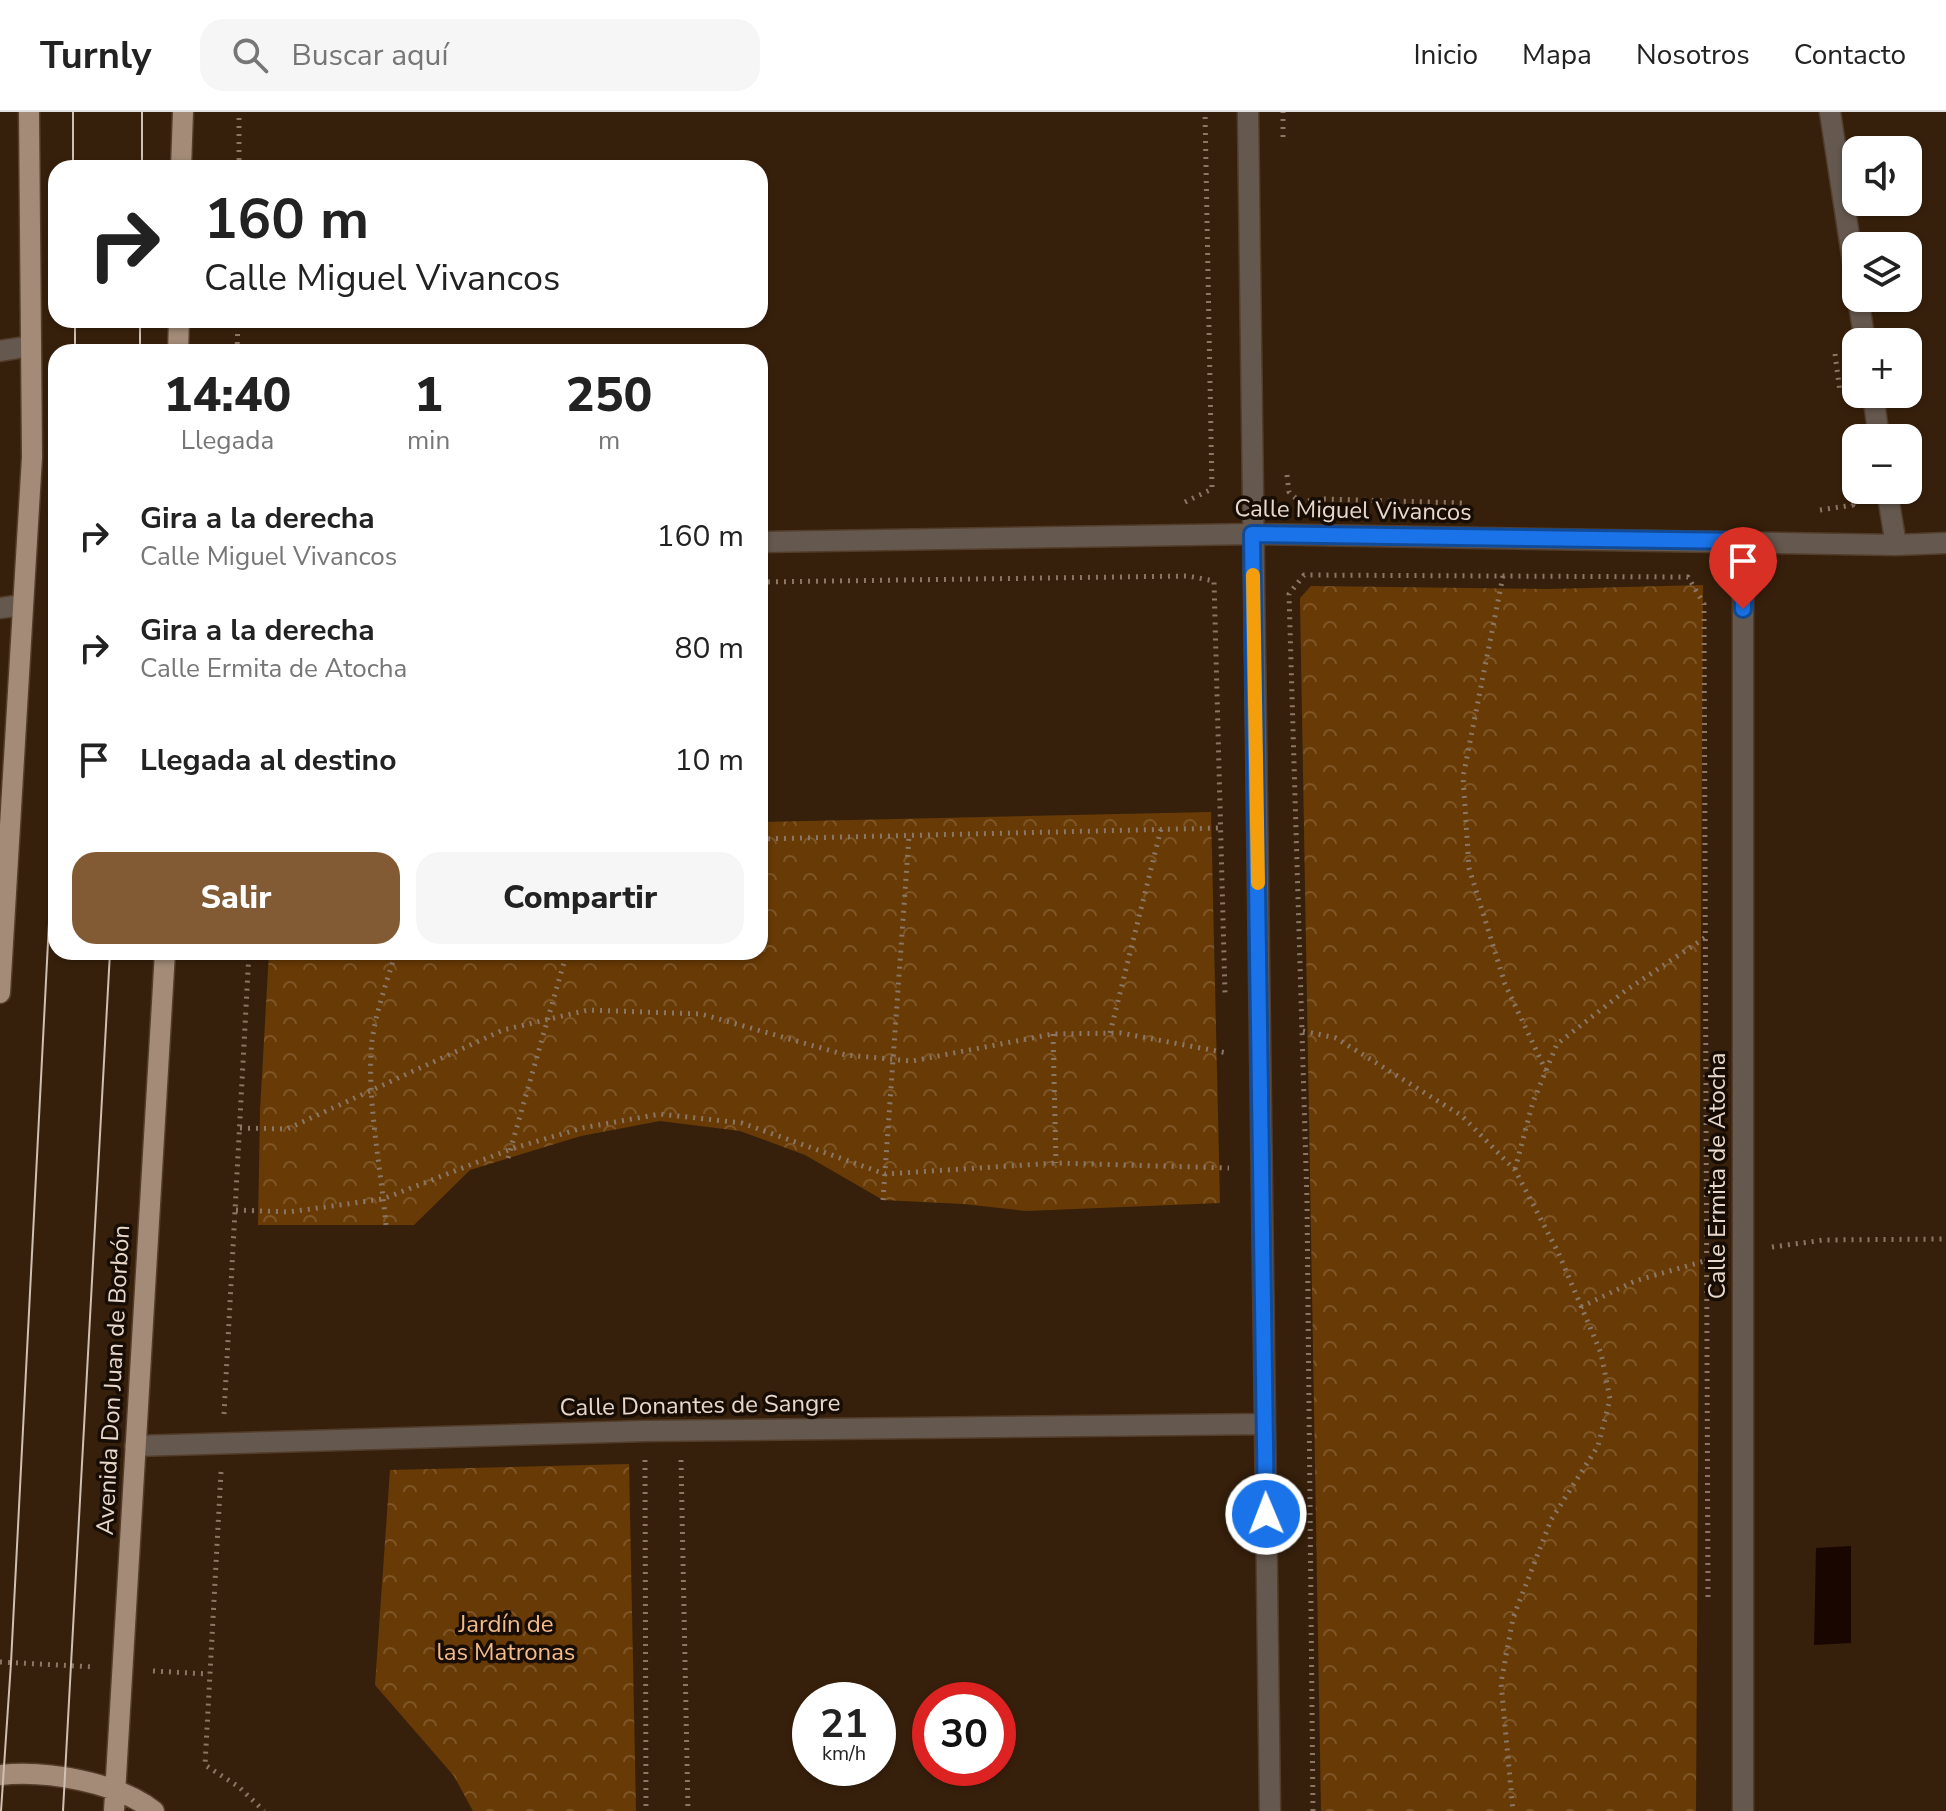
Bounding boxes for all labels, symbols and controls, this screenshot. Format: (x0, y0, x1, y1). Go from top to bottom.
search box (200, 19, 760, 91)
text: Turnly (40, 30, 152, 81)
icon: search (228, 33, 272, 77)
text: Buscar aquí (292, 35, 448, 76)
text: Inicio (1413, 36, 1478, 74)
text: Mapa (1522, 36, 1592, 74)
text: Nosotros (1636, 36, 1750, 74)
text: Contacto (1794, 36, 1906, 74)
map controls (1842, 136, 1922, 504)
button: sound (1842, 136, 1922, 216)
text: 160 m (204, 181, 369, 258)
icon: right (72, 192, 176, 296)
button: layers (1842, 232, 1922, 312)
text: Calle Miguel Vivancos (204, 254, 560, 303)
button: + (1842, 328, 1922, 408)
text: 14:40 (164, 362, 291, 428)
text: 1 (414, 362, 443, 428)
text: 250 (566, 362, 652, 428)
text: Llegada (181, 423, 274, 458)
text: min (407, 423, 450, 458)
text: m (598, 423, 620, 458)
button: − (1842, 424, 1922, 504)
street label: Calle Miguel Vivancos (1234, 492, 1472, 528)
text: Gira a la derecha (140, 498, 375, 539)
icon: right (72, 514, 116, 558)
text: 160 m (657, 516, 744, 557)
pin (1709, 527, 1777, 609)
text: Calle Miguel Vivancos (140, 539, 397, 574)
icon: arrive (1721, 539, 1765, 583)
text: Gira a la derecha (140, 610, 375, 651)
icon: right (72, 626, 116, 670)
text: 80 m (675, 628, 744, 669)
text: Calle Ermita de Atocha (140, 651, 407, 686)
icon: arrive (72, 738, 116, 782)
text: Llegada al destino (140, 740, 396, 781)
text: 10 m (675, 740, 744, 781)
button: Salir (72, 852, 400, 944)
button: Compartir (416, 852, 744, 944)
street label: Calle Ermita de Atocha (1701, 1053, 1733, 1299)
street label: Avenida Don Juan de Borbón (89, 1224, 137, 1536)
street label: Calle Donantes de Sangre (559, 1387, 841, 1423)
position arrow (1224, 1472, 1308, 1556)
park label: Jardín de las Matronas (437, 1608, 575, 1668)
speed limit sign: 30 (912, 1682, 1016, 1786)
text: 21 (820, 1697, 868, 1751)
text: km/h (822, 1740, 866, 1767)

